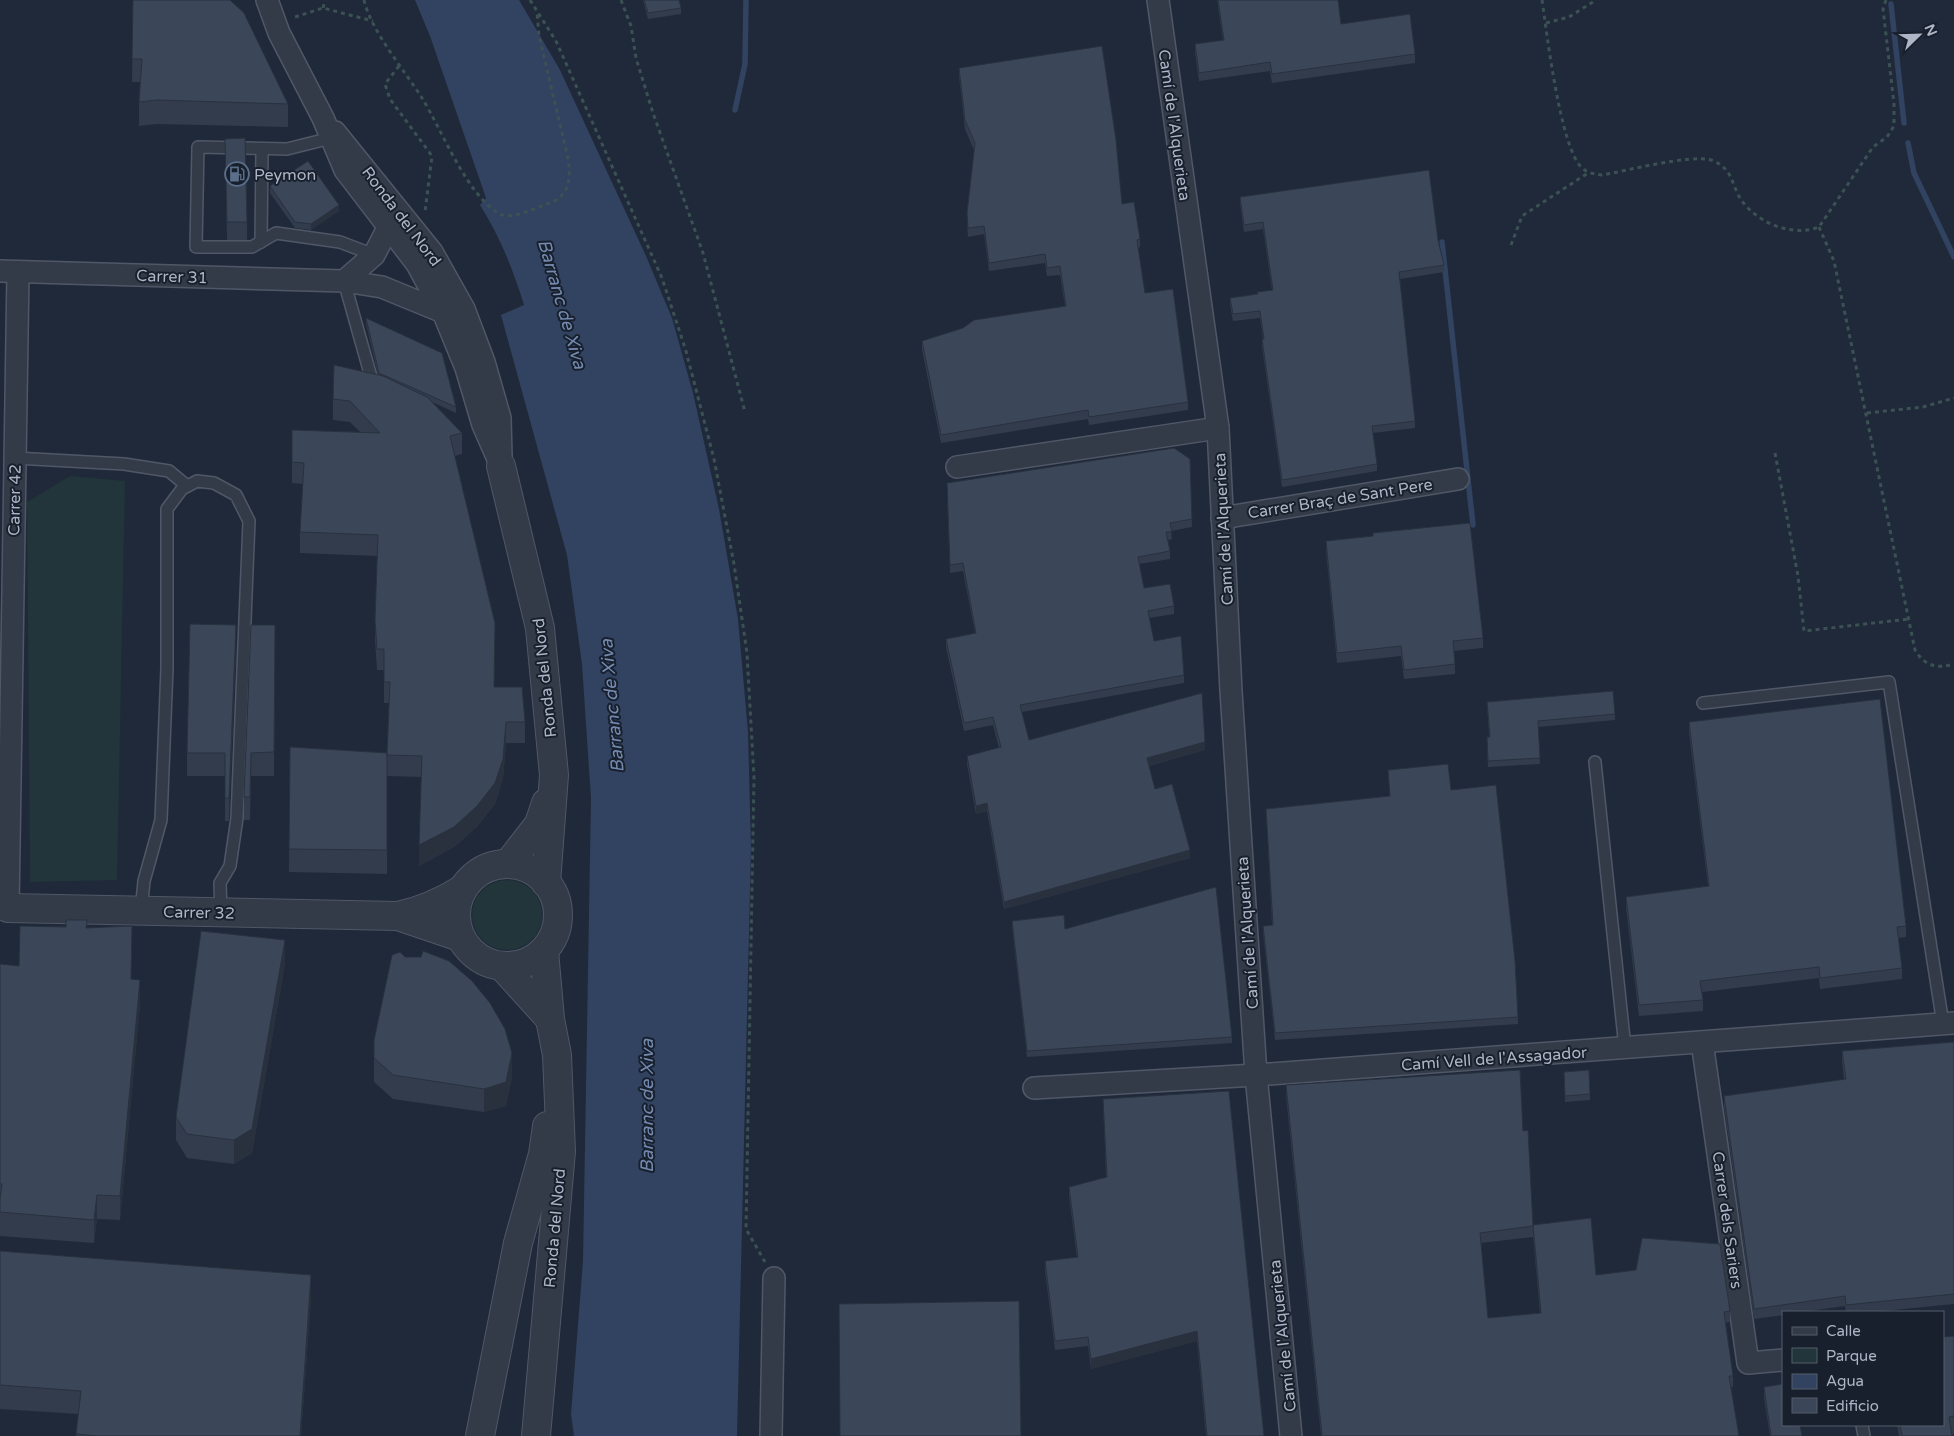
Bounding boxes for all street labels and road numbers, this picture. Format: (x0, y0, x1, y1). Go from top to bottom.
street label: Camí de l'Alquerieta (1153, 48, 1195, 202)
street label: Ronda del Nord (357, 163, 445, 270)
street label: Carrer 31 (136, 266, 208, 288)
street label: Camí de l'Alquerieta (1210, 452, 1238, 606)
street label: Carrer 42 (4, 464, 26, 536)
street label: Carrer Braç de Sant Pere (1246, 475, 1434, 523)
street label: Ronda del Nord (529, 617, 561, 738)
street label: Camí de l'Alquerieta (1233, 856, 1263, 1010)
street label: Carrer 32 (163, 902, 235, 924)
street label: Camí Vell de l'Assagador (1400, 1042, 1589, 1075)
street label: Carrer dels Sariers (1707, 1150, 1747, 1290)
street label: Ronda del Nord (540, 1168, 570, 1289)
street label: Camí de l'Alquerieta (1265, 1259, 1301, 1413)

